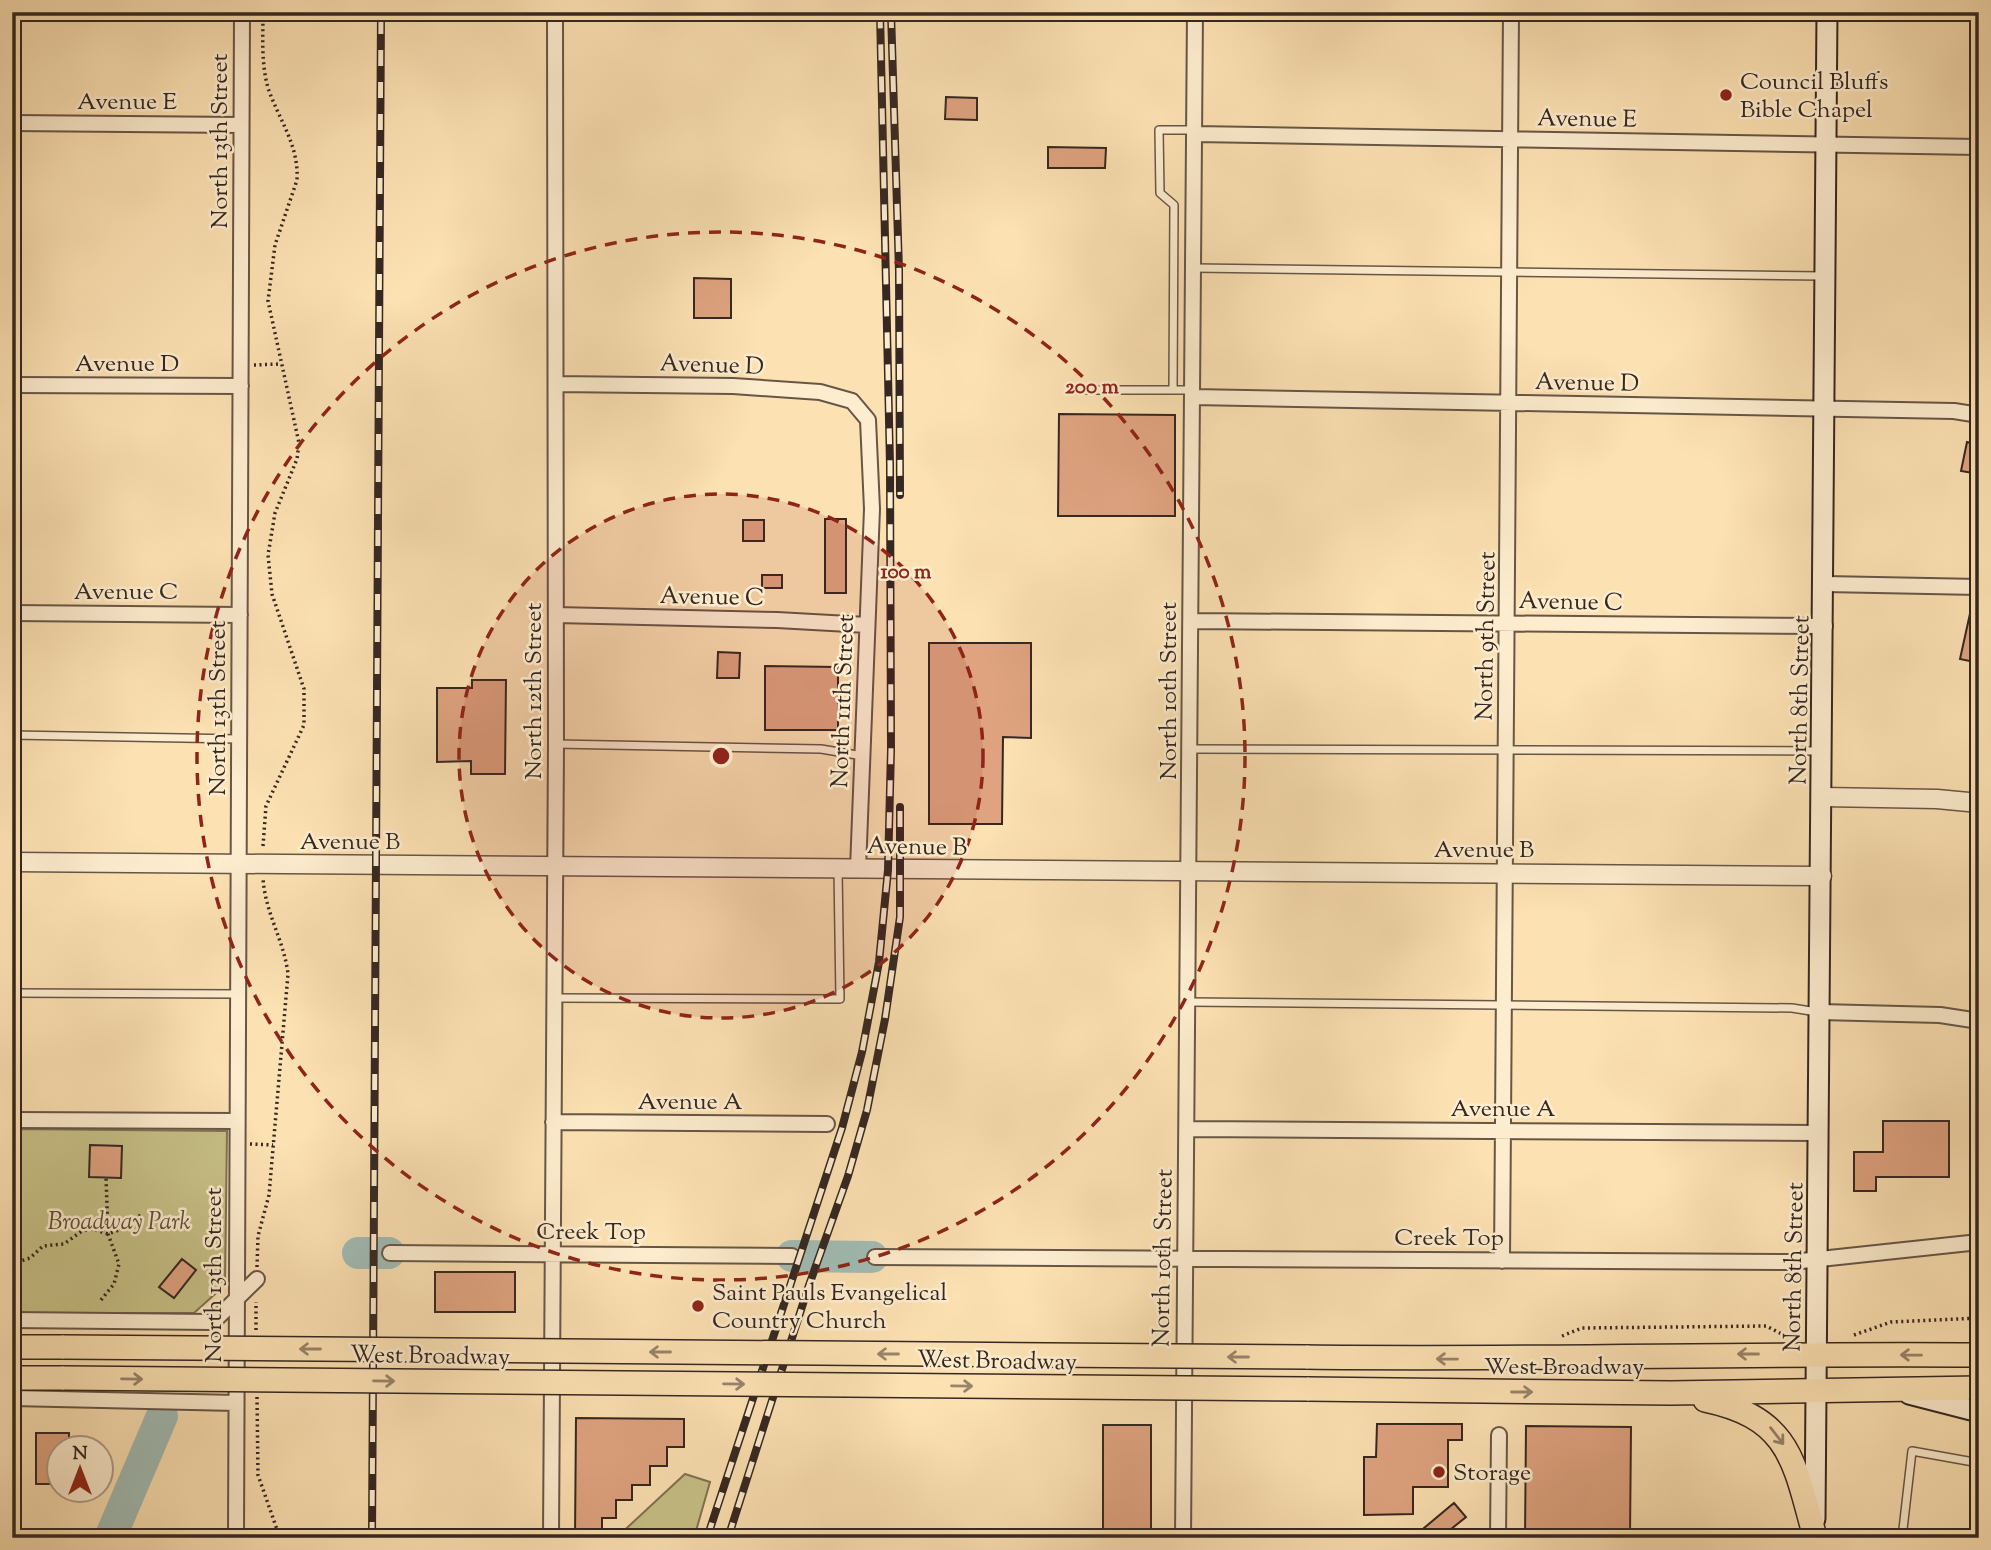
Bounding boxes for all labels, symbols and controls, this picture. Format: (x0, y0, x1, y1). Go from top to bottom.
street label: North 13th Street (204, 53, 238, 229)
place label: Council Bluffs Bible Chapel (1740, 66, 1888, 128)
street label: Avenue E (77, 86, 177, 120)
marker: Council Bluffs Bible Chapel (1718, 87, 1734, 103)
street label: Avenue E (1537, 102, 1638, 138)
street label: Avenue D (659, 347, 765, 385)
street label: Avenue D (75, 348, 179, 382)
street label: Avenue D (1535, 366, 1639, 402)
text: 200 m (1065, 373, 1120, 403)
street label: North 9th Street (1469, 551, 1505, 721)
text: 100 m (881, 558, 932, 588)
street label: Avenue C (74, 576, 178, 610)
street label: Avenue C (659, 580, 765, 616)
street label: Avenue C (1518, 585, 1624, 621)
street label: North 10th Street (1153, 602, 1187, 780)
street label: North 12th Street (518, 603, 552, 780)
street label: North 11th Street (824, 613, 864, 789)
street label: North 8th Street (1783, 615, 1819, 785)
street label: North 13th Street (202, 620, 236, 796)
centre of rings (709, 744, 733, 768)
street label: Avenue B (300, 826, 400, 860)
street label: Avenue B (866, 830, 967, 866)
street label: Avenue B (1434, 834, 1534, 868)
street label: Avenue A (638, 1086, 743, 1120)
street label: Avenue A (1451, 1093, 1556, 1127)
street label: North 10th Street (1145, 1169, 1183, 1347)
street label: North 8th Street (1777, 1182, 1813, 1352)
street label: North 13th Street (198, 1187, 232, 1363)
park label: Broadway Park (48, 1206, 190, 1240)
street label: Creek Top (536, 1216, 646, 1250)
street label: Creek Top (1394, 1222, 1504, 1256)
place label: Saint Pauls Evangelical Country Church (712, 1277, 947, 1339)
marker: Saint Pauls Evangelical Country Church (690, 1298, 706, 1314)
street label: West Broadway (350, 1339, 510, 1375)
one-way arrow (299, 1342, 322, 1356)
street label: West Broadway (917, 1344, 1077, 1380)
one-way arrow (649, 1345, 672, 1359)
one-way arrow (877, 1347, 900, 1361)
one-way arrow (1737, 1347, 1760, 1361)
one-way arrow (1899, 1348, 1922, 1362)
one-way arrow (1227, 1350, 1250, 1363)
street label: West Broadway (1484, 1351, 1644, 1385)
one-way arrow (1436, 1352, 1459, 1366)
one-way arrow (121, 1372, 144, 1386)
one-way arrow (373, 1374, 396, 1388)
one-way arrow (723, 1377, 746, 1391)
one-way arrow (950, 1379, 973, 1393)
one-way arrow (1510, 1385, 1533, 1399)
one-way arrow (1769, 1426, 1784, 1445)
north arrow (46, 1434, 116, 1504)
text: N (72, 1441, 88, 1468)
place label: Storage (1453, 1457, 1531, 1491)
marker: Storage (1431, 1464, 1447, 1480)

